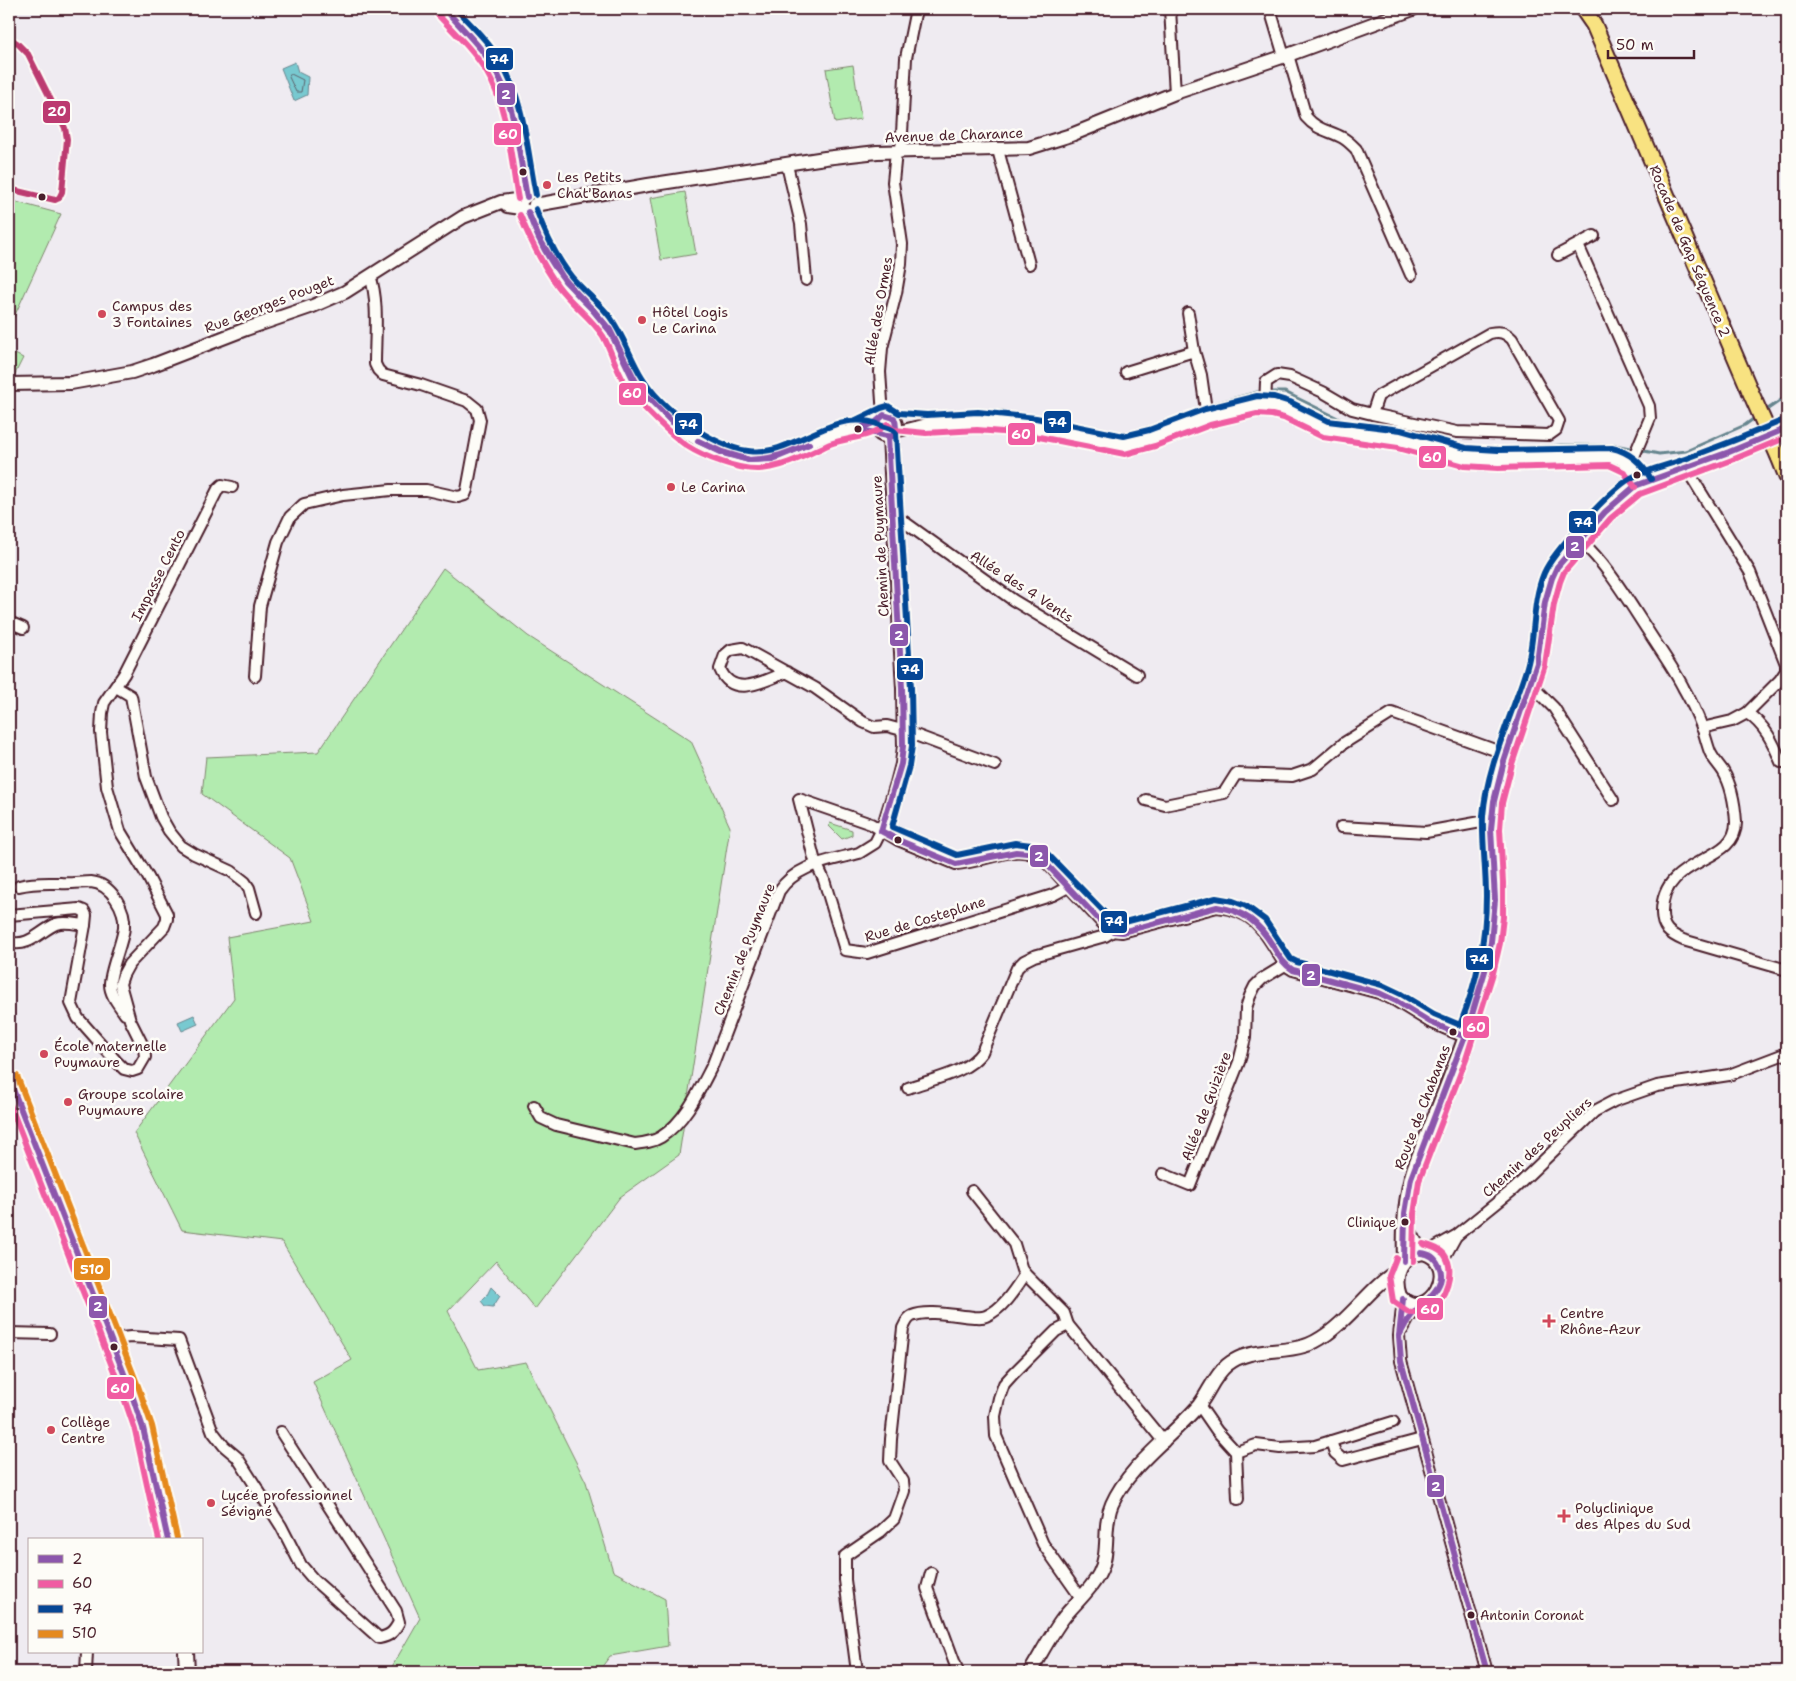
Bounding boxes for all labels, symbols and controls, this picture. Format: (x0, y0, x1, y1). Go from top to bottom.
scale bar (1608, 28, 1695, 60)
text: 50 m (1616, 35, 1654, 55)
line badge: 74 (485, 47, 514, 71)
text: 74 (489, 50, 509, 68)
line badge: 2 (496, 82, 516, 106)
text: 2 (501, 85, 511, 103)
line badge: 20 (42, 100, 71, 124)
text: 20 (47, 102, 67, 120)
line badge: 60 (493, 122, 522, 146)
street label: Avenue de Charance (884, 124, 1024, 146)
text: 60 (498, 125, 518, 143)
street label: Rocade de Gap Séquence 2 (1646, 162, 1734, 340)
unlabelled marker (518, 167, 528, 177)
place label: Les Petits Chat'Banas (557, 168, 633, 202)
marker: Les Petits Chat'Banas (541, 179, 553, 191)
unlabelled marker (37, 192, 47, 202)
street label: Allée des Ormes (860, 255, 896, 367)
street label: Rue Georges Pouget (202, 271, 336, 337)
place label: Campus des 3 Fontaines (112, 297, 192, 331)
place label: Hôtel Logis Le Carina (652, 303, 728, 337)
marker: Campus des 3 Fontaines (96, 308, 108, 320)
marker: Hôtel Logis Le Carina (636, 314, 648, 326)
line badge: 60 (618, 382, 647, 406)
text: 60 (622, 384, 642, 402)
line badge: 74 (1043, 410, 1072, 434)
line badge: 74 (674, 412, 703, 436)
text: 74 (1047, 413, 1067, 431)
text: 74 (678, 415, 698, 433)
line badge: 60 (1007, 422, 1036, 446)
unlabelled marker (853, 424, 863, 434)
text: 60 (1011, 425, 1031, 443)
line badge: 60 (1418, 445, 1447, 469)
text: 60 (1422, 448, 1442, 466)
unlabelled marker (1632, 470, 1642, 480)
street label: Chemin de Puymaure (867, 475, 893, 617)
place label: Le Carina (681, 478, 745, 496)
marker: Le Carina (665, 481, 677, 493)
line badge: 74 (1568, 510, 1597, 534)
text: 74 (1573, 513, 1593, 531)
street label: Impasse Cento (127, 526, 189, 624)
line badge: 2 (1565, 535, 1585, 559)
text: 2 (1570, 537, 1580, 555)
street label: Allée des 4 Vents (967, 546, 1077, 626)
line badge: 2 (889, 623, 909, 647)
text: 2 (894, 626, 904, 644)
line badge: 74 (896, 657, 924, 681)
text: 74 (900, 660, 920, 678)
unlabelled marker (893, 835, 903, 845)
line badge: 2 (1029, 844, 1049, 868)
text: 2 (1034, 847, 1044, 865)
street label: Chemin de Puymaure (709, 880, 779, 1018)
street label: Rue de Costeplane (862, 892, 988, 946)
line badge: 74 (1100, 910, 1128, 934)
text: 74 (1104, 912, 1124, 930)
line badge: 74 (1465, 947, 1494, 971)
text: 74 (1469, 950, 1489, 968)
line badge: 2 (1301, 963, 1321, 987)
text: 2 (1306, 966, 1316, 984)
line badge: 60 (1462, 1015, 1490, 1039)
text: 60 (1466, 1018, 1486, 1036)
unlabelled marker (1448, 1027, 1458, 1037)
place label: École maternelle Puymaure (54, 1037, 167, 1071)
street label: Route de Chabanas (1390, 1042, 1454, 1172)
marker: École maternelle Puymaure (38, 1048, 50, 1060)
street label: Allée de Guizière (1177, 1049, 1235, 1163)
place label: Groupe scolaire Puymaure (78, 1085, 184, 1119)
street label: Chemin des Peupliers (1478, 1093, 1596, 1201)
marker: Groupe scolaire Puymaure (62, 1096, 74, 1108)
place label: Clinique (1347, 1214, 1396, 1231)
marker: Clinique (1400, 1217, 1410, 1227)
line badge: 510 (73, 1257, 111, 1281)
text: 510 (80, 1260, 104, 1278)
line badge: 2 (88, 1295, 108, 1319)
text: 2 (93, 1297, 103, 1315)
line badge: 60 (1416, 1297, 1444, 1321)
text: 60 (1420, 1300, 1440, 1318)
place label: Centre Rhône-Azur (1560, 1304, 1641, 1338)
marker: Centre Rhône-Azur (1542, 1314, 1556, 1328)
unlabelled marker (109, 1342, 119, 1352)
line badge: 60 (106, 1376, 135, 1400)
text: 60 (110, 1379, 130, 1397)
place label: Collège Centre (61, 1413, 110, 1447)
marker: Collège Centre (45, 1424, 57, 1436)
line badge: 2 (1426, 1474, 1445, 1498)
text: 2 (1431, 1477, 1441, 1495)
place label: Lycée professionnel Sévigné (221, 1486, 353, 1520)
marker: Lycée professionnel Sévigné (205, 1497, 217, 1509)
place label: Polyclinique des Alpes du Sud (1575, 1499, 1691, 1533)
marker: Polyclinique des Alpes du Sud (1557, 1509, 1571, 1523)
legend (28, 1538, 202, 1654)
text: 2 (72, 1549, 83, 1569)
text: 60 (72, 1573, 93, 1593)
text: 74 (72, 1599, 92, 1619)
place label: Antonin Coronat (1480, 1607, 1585, 1624)
marker: Antonin Coronat (1466, 1610, 1476, 1620)
text: 510 (72, 1623, 97, 1643)

